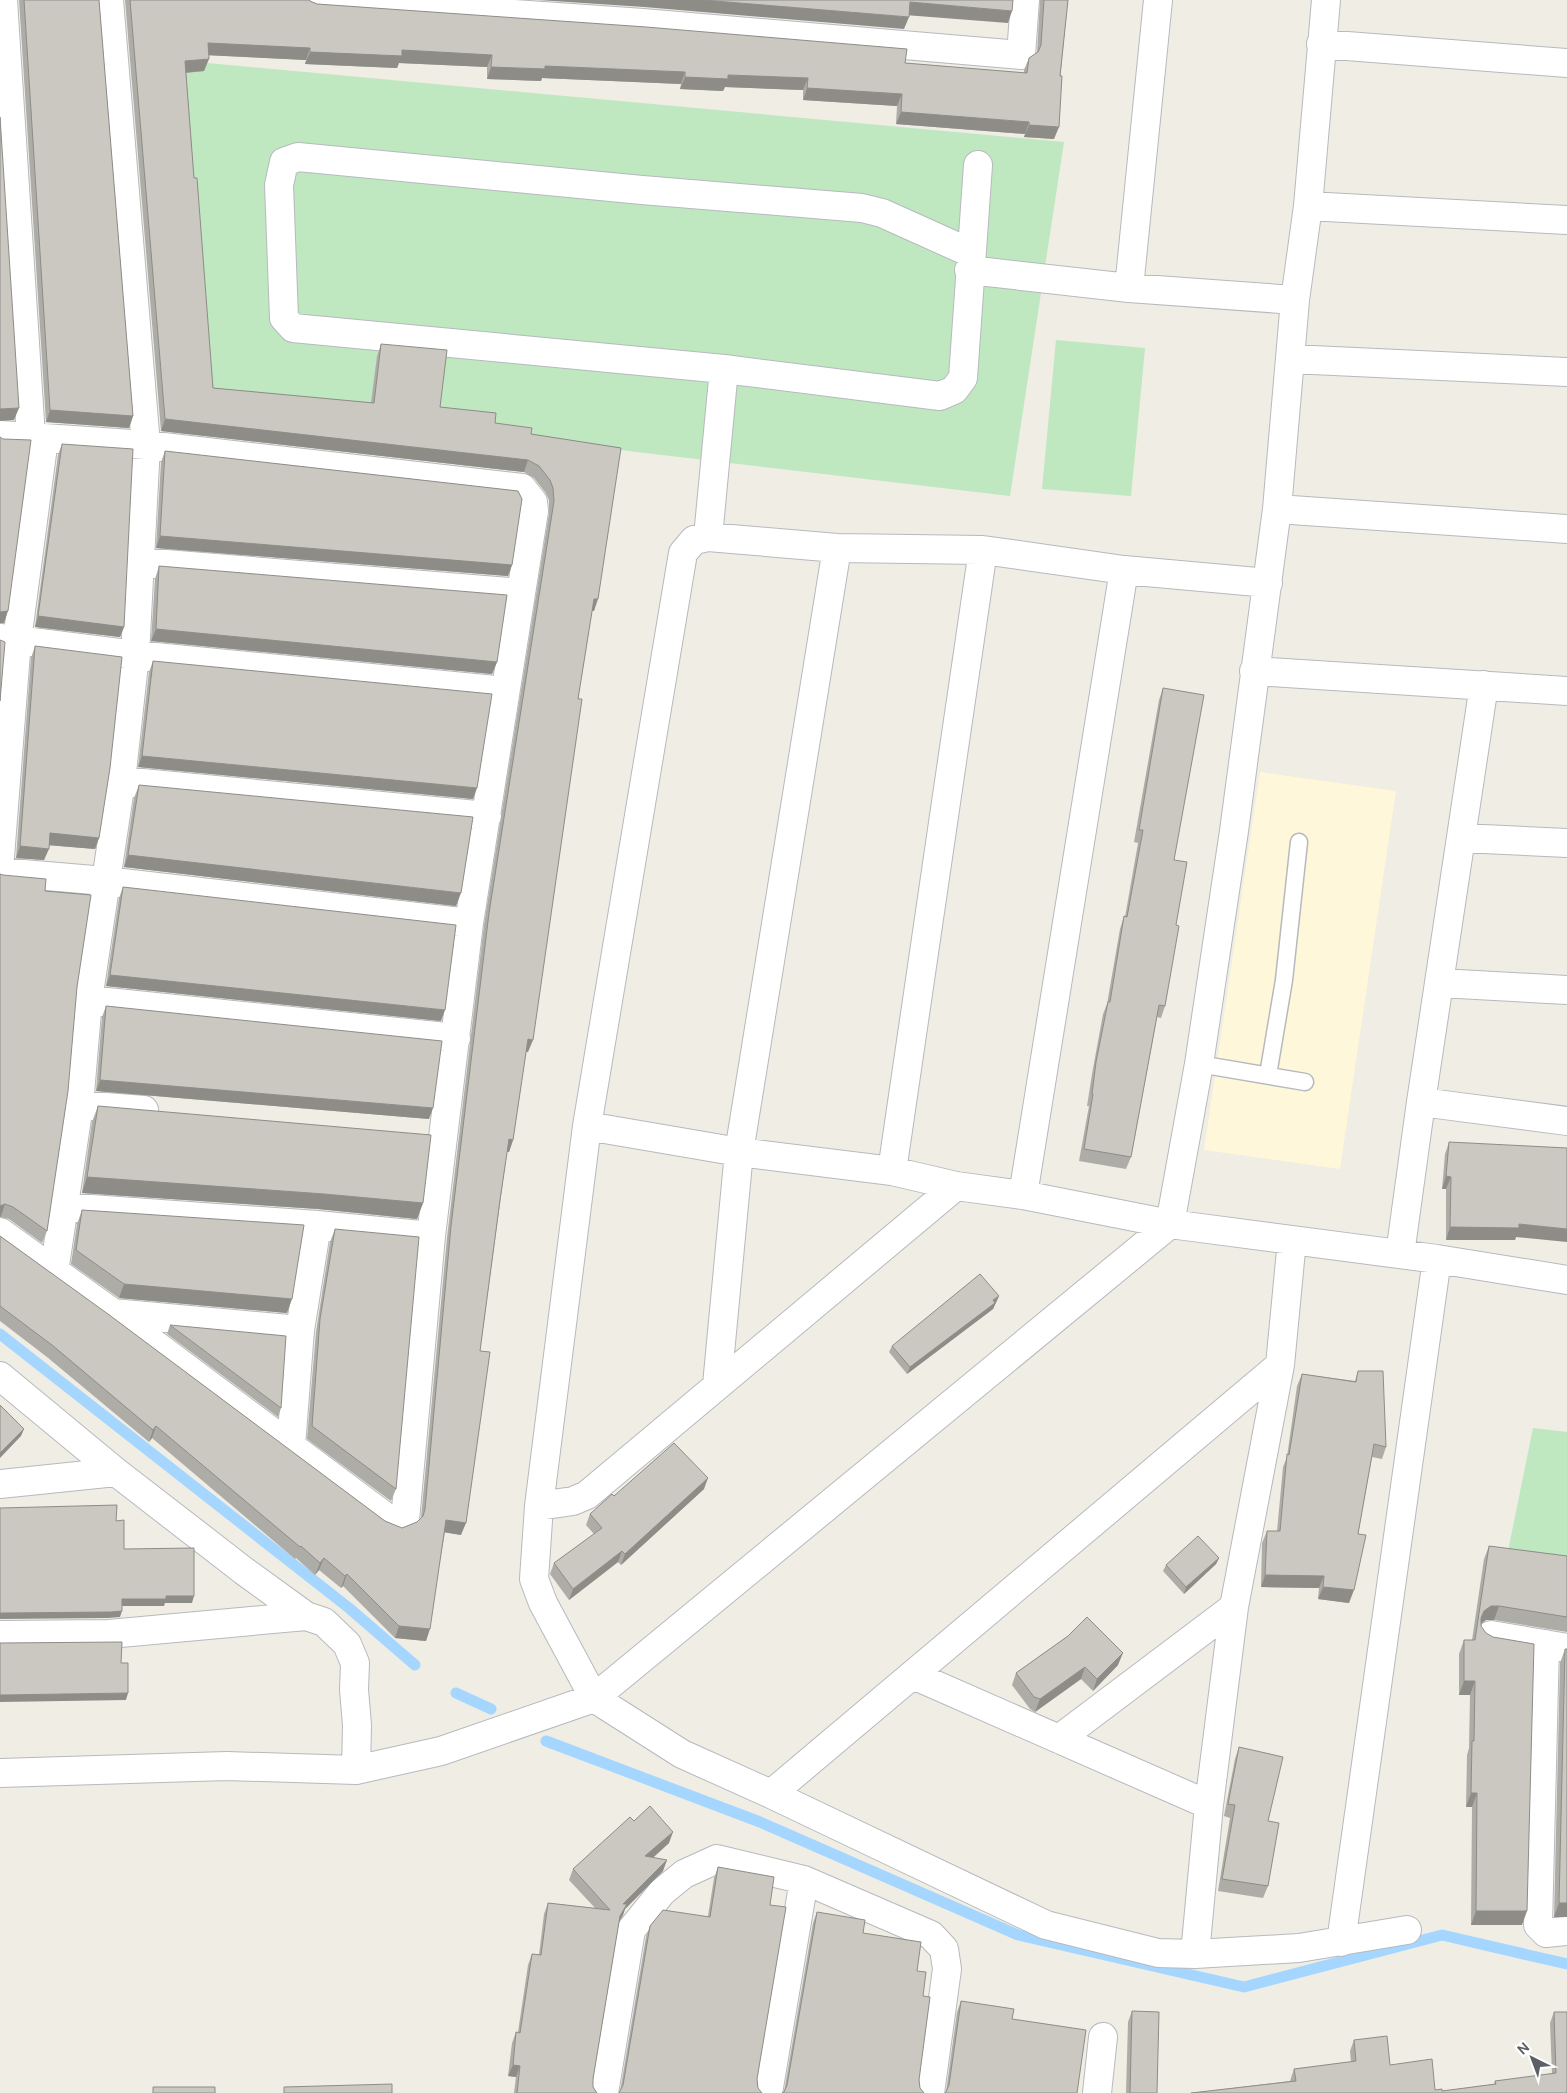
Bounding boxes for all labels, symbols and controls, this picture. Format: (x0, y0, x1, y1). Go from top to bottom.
north arrow (1507, 2033, 1557, 2083)
text: N (1513, 2038, 1533, 2058)

